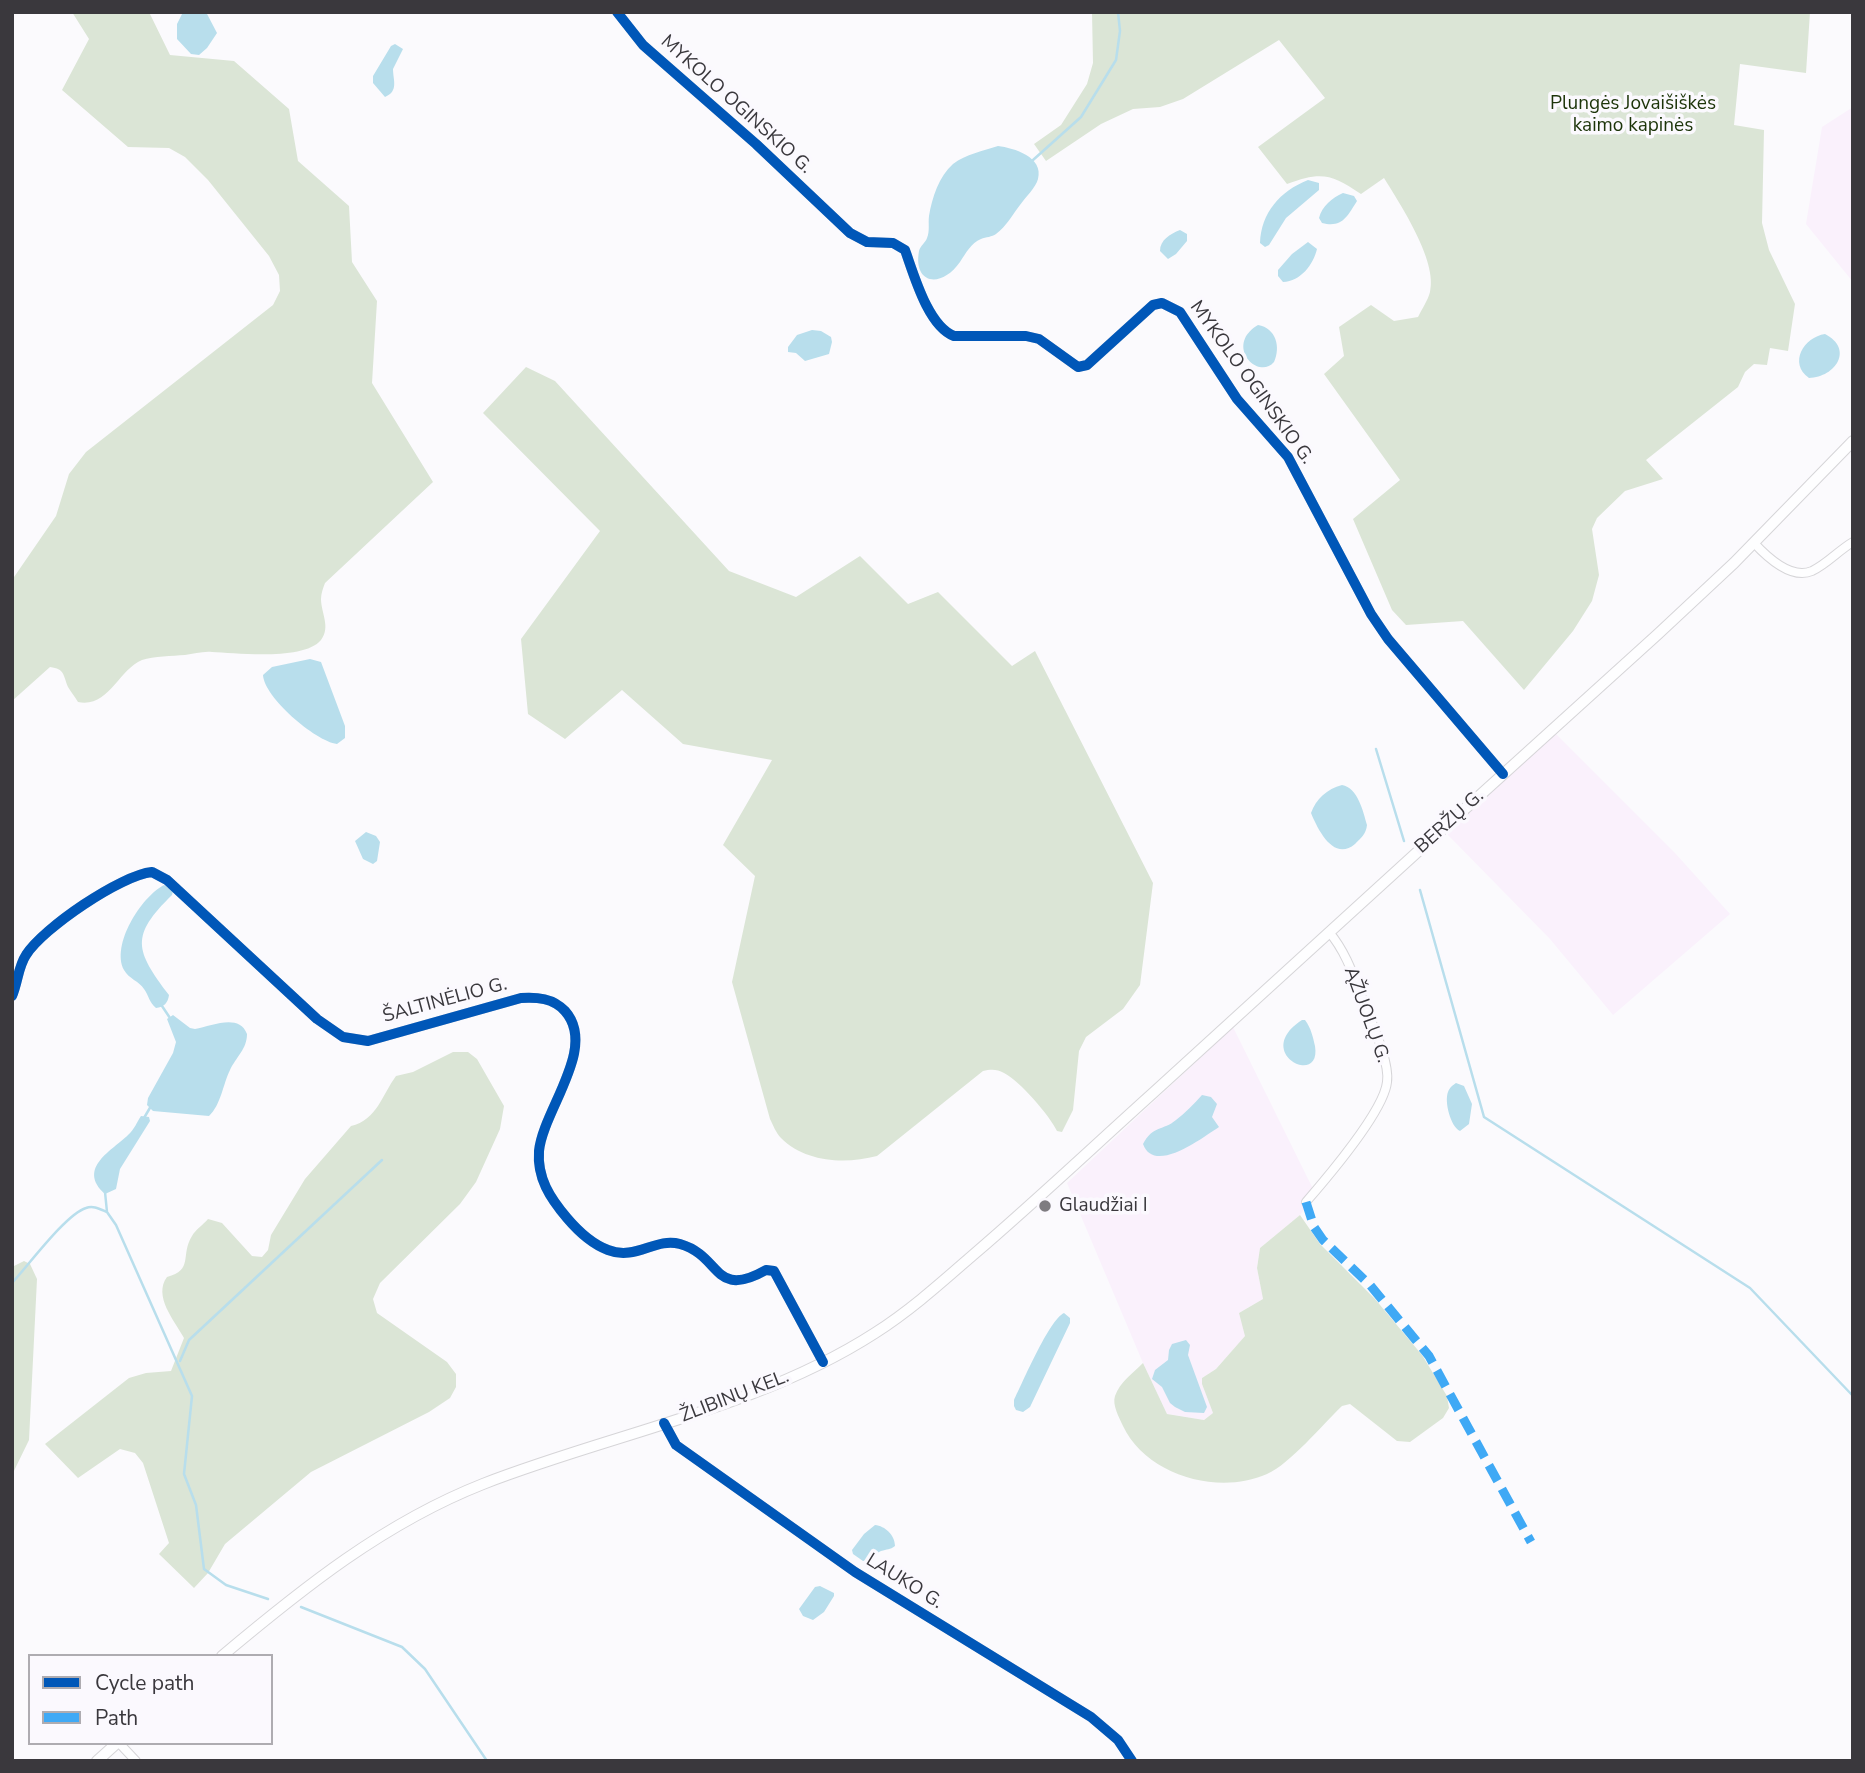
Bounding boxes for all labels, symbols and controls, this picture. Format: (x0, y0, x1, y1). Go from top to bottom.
street label: MYKOLO OGINSKIO G. (655, 31, 817, 179)
park label: Plungės Jovaišiškės kaimo kapinės (1550, 93, 1716, 137)
street label: MYKOLO OGINSKIO G. (1184, 297, 1318, 469)
street label: BERŽŲ G. (1411, 785, 1489, 859)
street label: ĄŽUOLŲ G. (1338, 964, 1394, 1066)
street label: ŠALTINĖLIO G. (380, 973, 510, 1029)
place label: Glaudžiai I (1059, 1195, 1148, 1217)
marker: Glaudžiai I (1037, 1198, 1053, 1214)
street label: ŽLIBINŲ KEL. (677, 1366, 793, 1428)
street label: LAUKO G. (861, 1549, 947, 1615)
legend (28, 1654, 273, 1745)
text: Cycle path (95, 1669, 194, 1697)
text: Path (95, 1704, 138, 1732)

